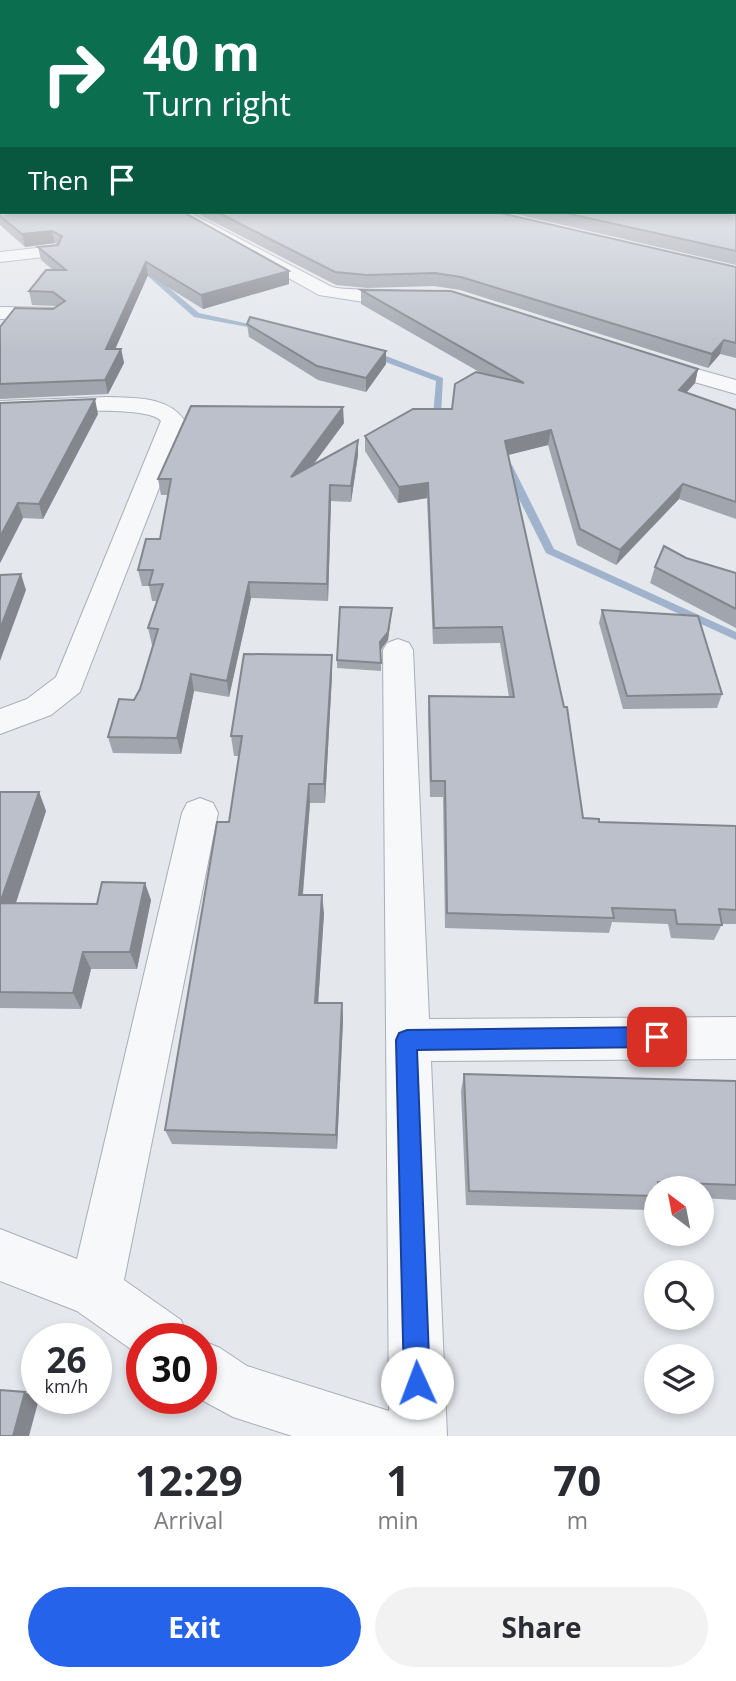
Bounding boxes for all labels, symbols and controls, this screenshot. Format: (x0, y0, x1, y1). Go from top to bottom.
text: 40 m (143, 19, 260, 85)
icon: right (28, 28, 119, 119)
text: Turn right (143, 82, 291, 125)
icon: arrive (103, 161, 141, 199)
text: Then (28, 162, 89, 198)
pin (627, 1007, 687, 1067)
icon: arrive (638, 1018, 676, 1056)
north arrow (644, 1176, 714, 1246)
map controls (644, 1176, 714, 1414)
button: search (644, 1260, 714, 1330)
speed limit sign: 30 (126, 1323, 217, 1414)
text: 26 (46, 1336, 87, 1383)
button: layers (644, 1344, 714, 1414)
position arrow (380, 1346, 454, 1420)
text: km/h (45, 1374, 88, 1398)
text: 12:29 (135, 1451, 243, 1508)
text: 1 (386, 1451, 410, 1508)
text: 70 (553, 1451, 601, 1508)
text: Arrival (154, 1504, 223, 1536)
text: min (377, 1504, 419, 1536)
text: m (567, 1504, 588, 1536)
button: Exit (28, 1587, 361, 1667)
button: Share (375, 1587, 708, 1667)

